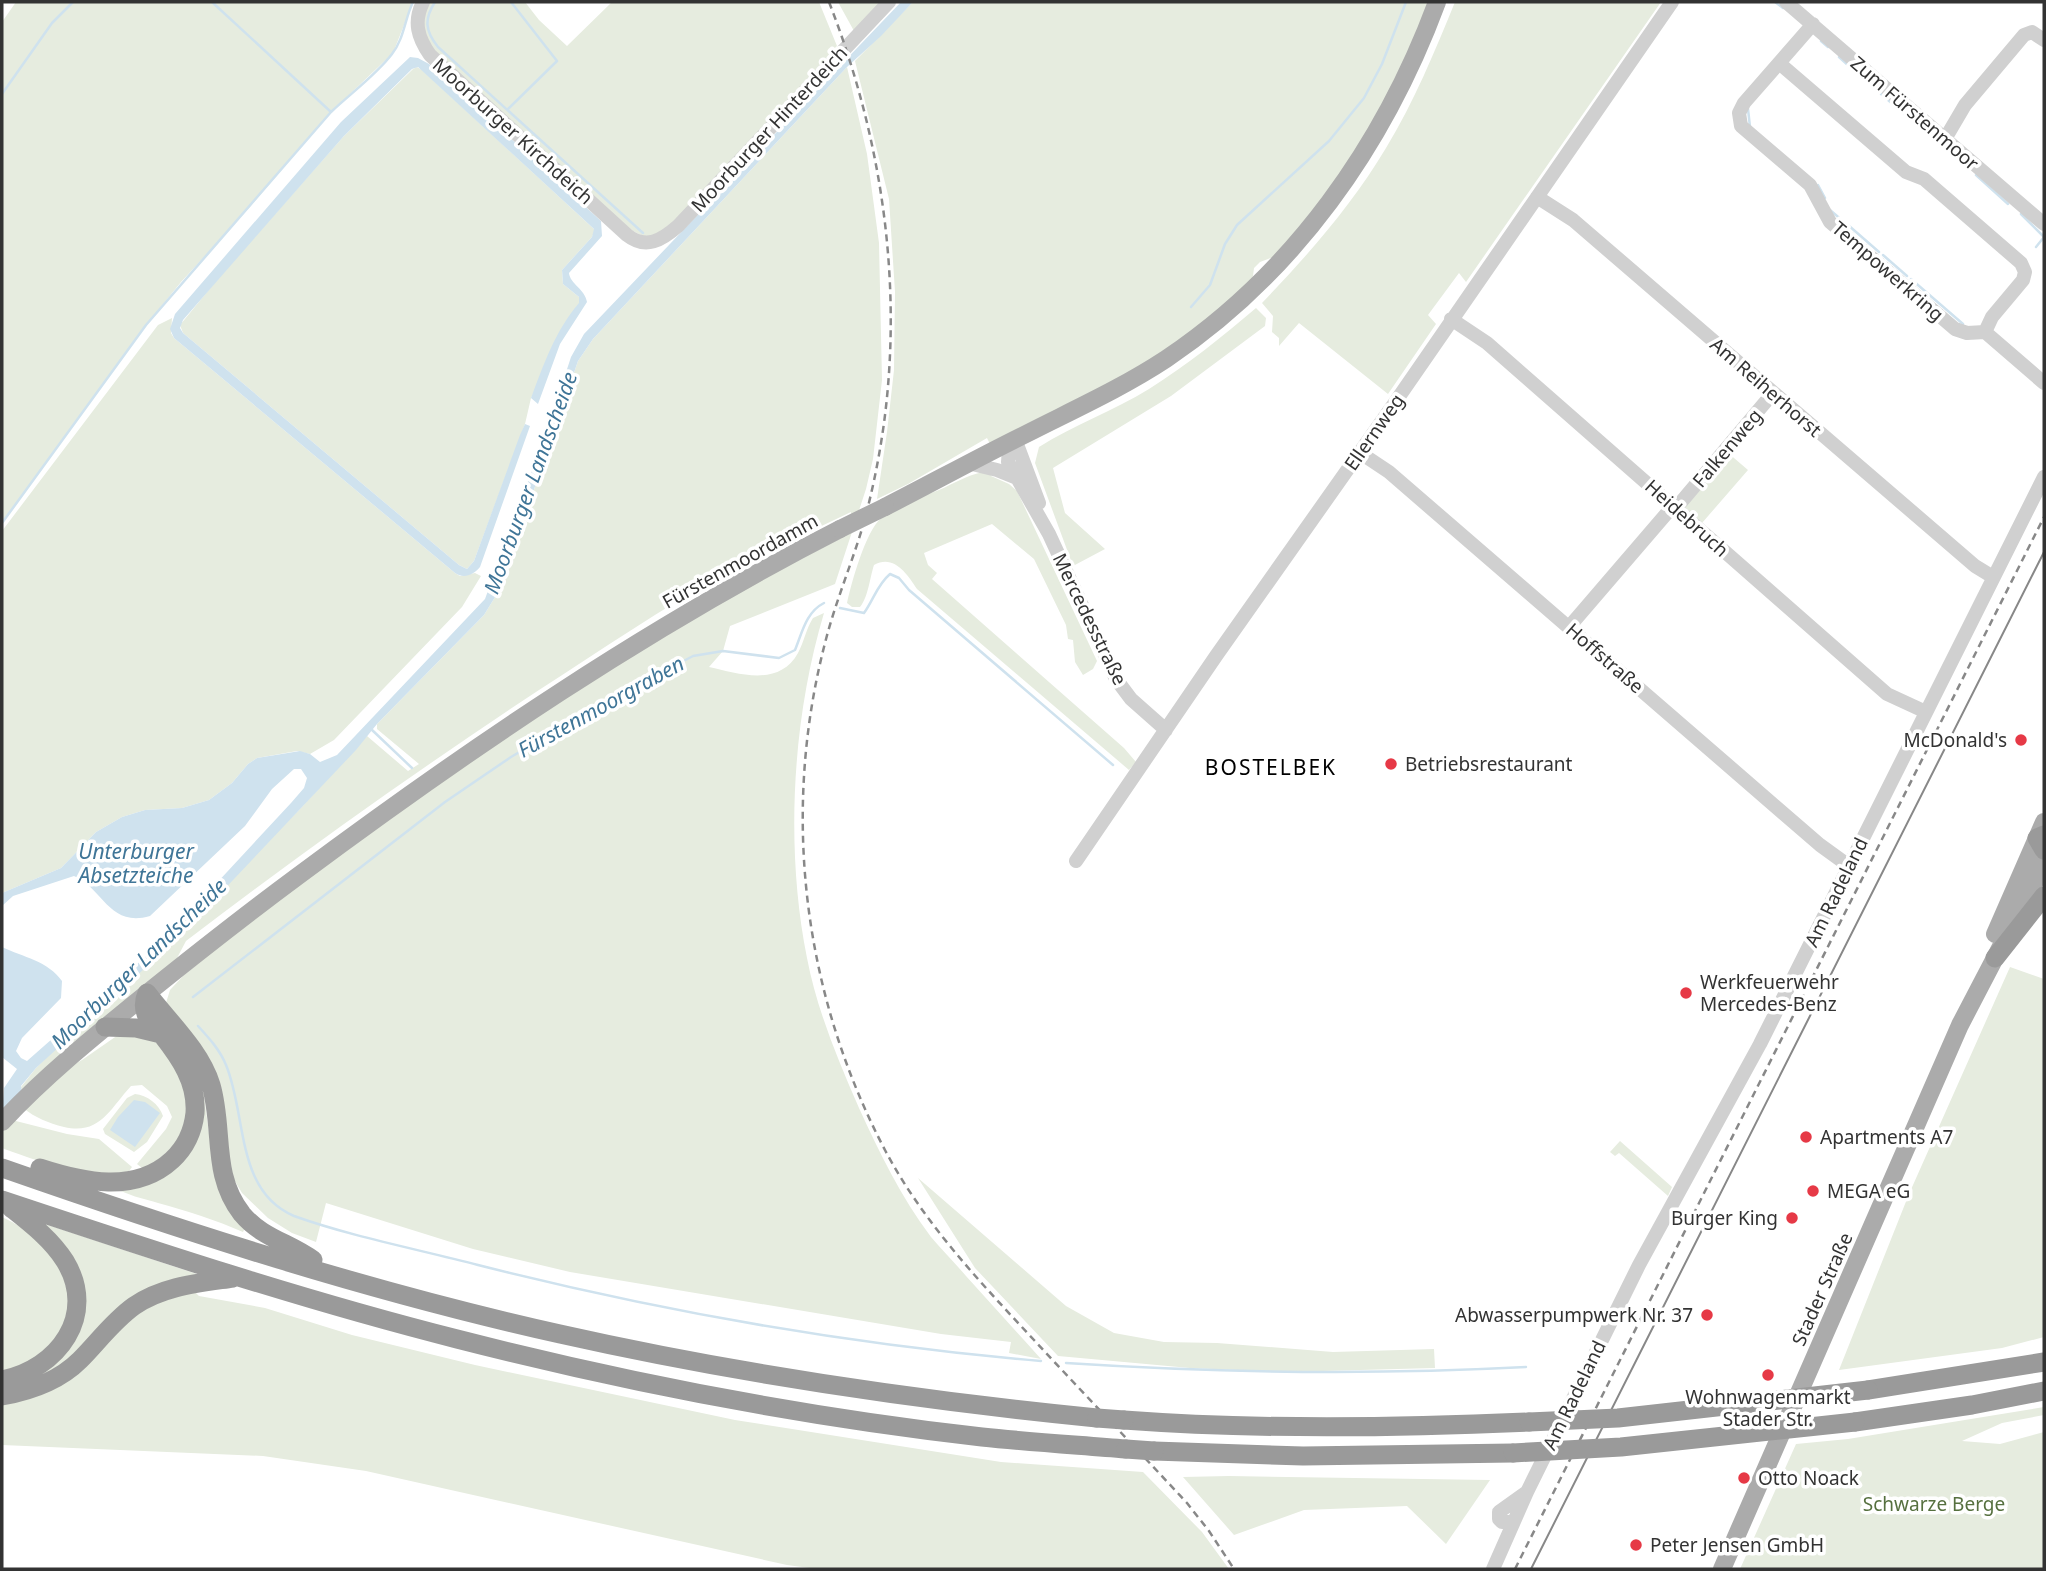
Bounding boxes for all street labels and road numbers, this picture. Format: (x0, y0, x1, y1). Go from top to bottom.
street label: Moorburger Hinterdeich (685, 40, 853, 218)
street label: Zum Fürstenmoor (1845, 50, 1985, 176)
street label: Moorburger Kirchdeich (427, 52, 599, 210)
street label: Tempowerkring (1827, 215, 1949, 327)
street label: Am Reiherhorst (1705, 331, 1827, 443)
street label: Ellernweg (1338, 388, 1410, 476)
street label: Falkenweg (1686, 403, 1768, 493)
street label: Heidebruch (1640, 473, 1734, 563)
street label: Fürstenmoordamm (658, 507, 822, 615)
street label: Mercedesstraße (1047, 549, 1133, 689)
street label: Hoffstraße (1560, 617, 1650, 699)
street label: Am Radeland (1798, 833, 1874, 951)
street label: Stader Straße (1785, 1228, 1859, 1350)
street label: Am Radeland (1536, 1336, 1612, 1454)

